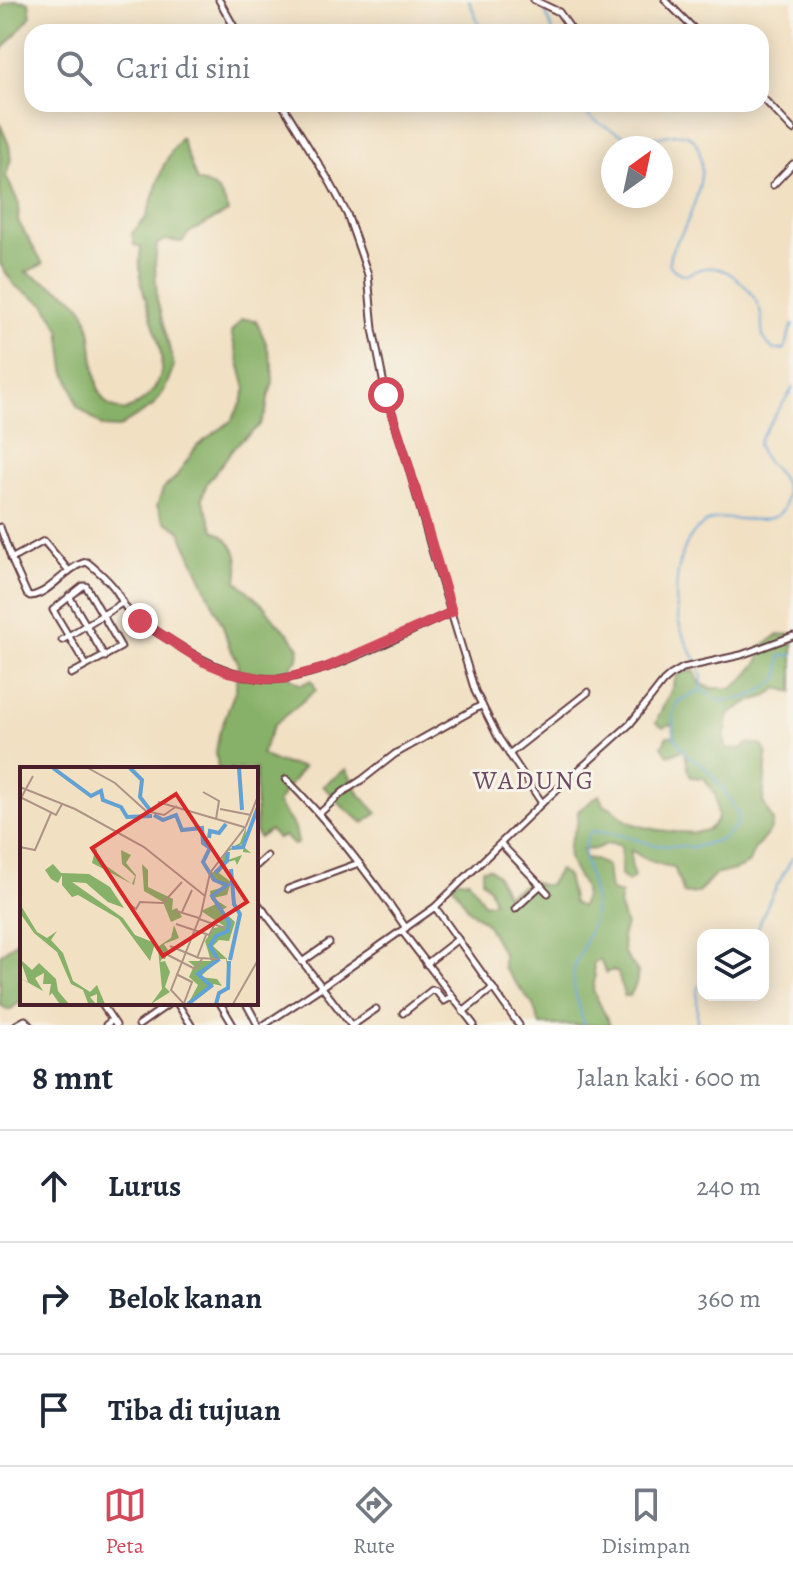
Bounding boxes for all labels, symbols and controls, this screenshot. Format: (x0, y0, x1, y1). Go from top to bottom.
search box (24, 24, 769, 112)
icon: search (52, 46, 96, 90)
text: Cari di sini (116, 48, 251, 88)
north arrow (601, 136, 673, 208)
route start (368, 377, 404, 413)
route end (122, 603, 158, 639)
district label: WADUNG (472, 763, 595, 798)
inset map (20, 767, 258, 1005)
map controls (697, 929, 769, 1001)
button: layers (697, 929, 769, 1001)
text: 8 mnt (32, 1054, 113, 1101)
text: Jalan kaki · 600 m (577, 1060, 761, 1095)
icon: ahead (32, 1164, 76, 1208)
text: Lurus (108, 1166, 181, 1206)
text: 240 m (696, 1169, 761, 1204)
icon: right (32, 1276, 76, 1320)
text: Belok kanan (108, 1278, 262, 1318)
text: 360 m (698, 1281, 761, 1316)
icon: arrive (32, 1388, 76, 1432)
text: Tiba di tujuan (108, 1390, 281, 1430)
tab: Peta (103, 1483, 147, 1561)
tab: Rute (352, 1483, 396, 1561)
tab: Disimpan (601, 1483, 690, 1561)

